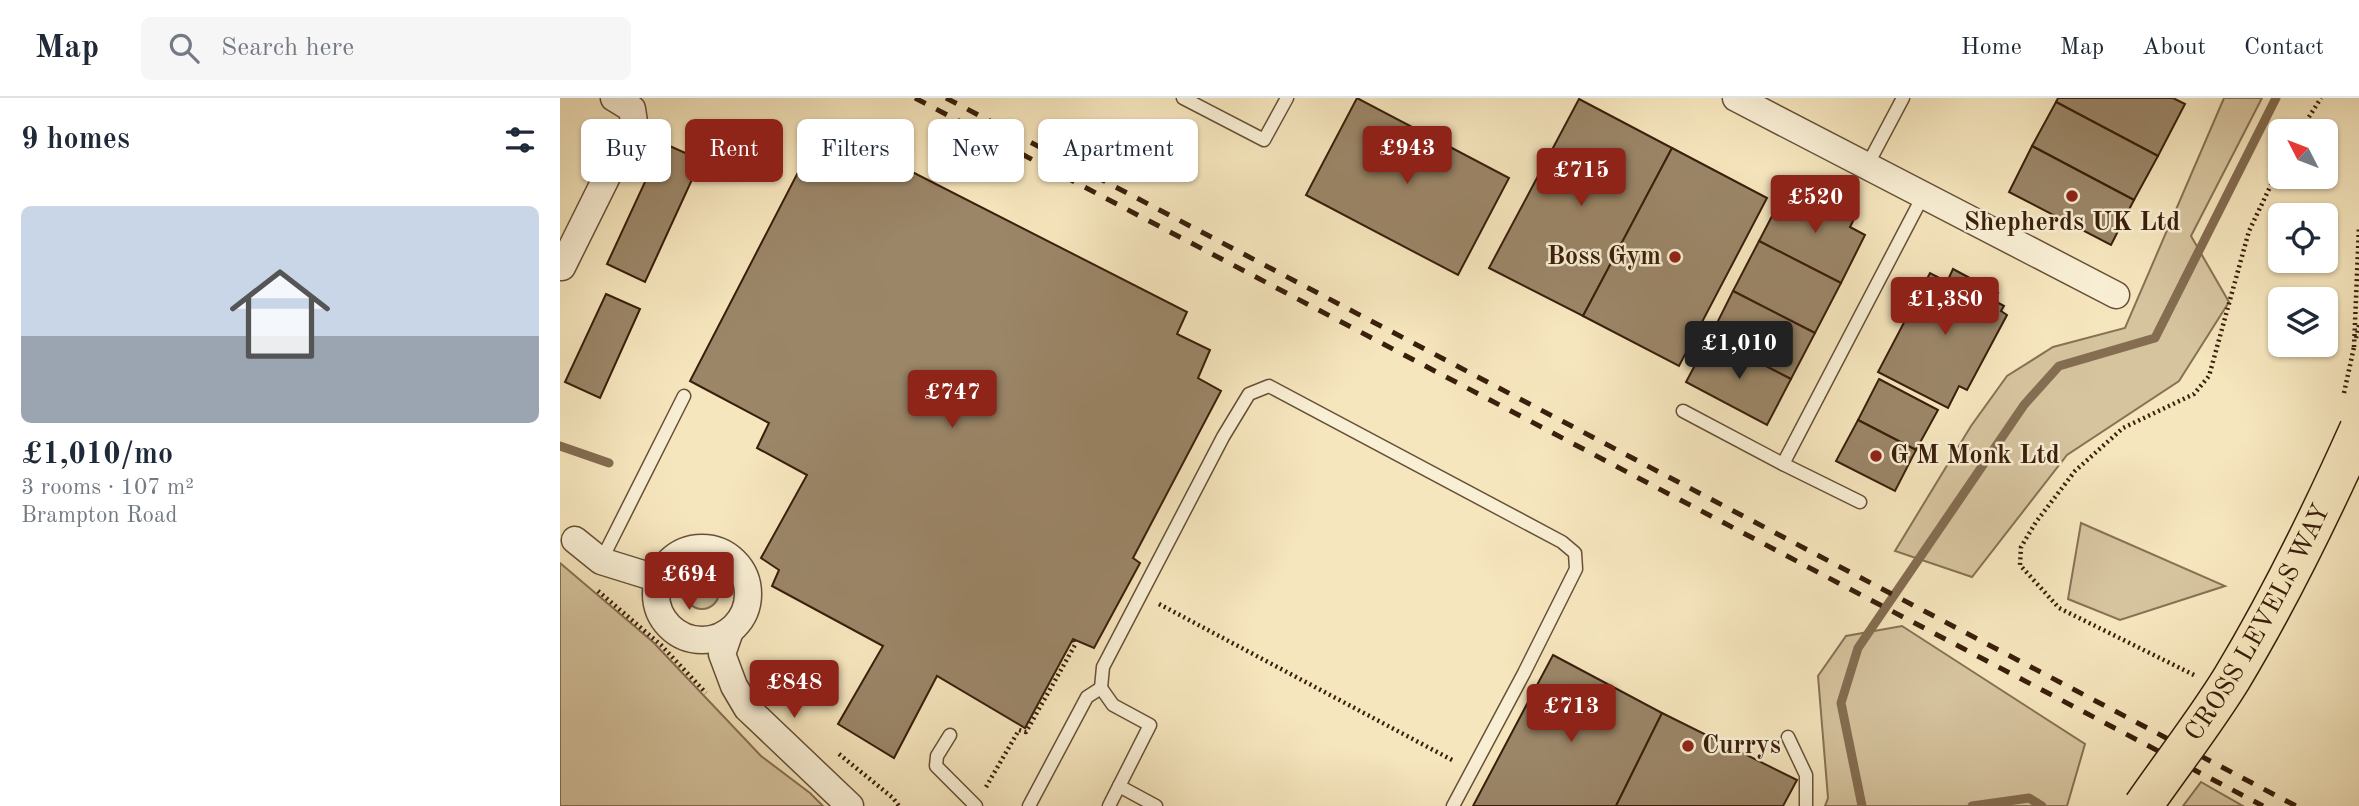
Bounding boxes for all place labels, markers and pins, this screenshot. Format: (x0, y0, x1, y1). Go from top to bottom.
pin: £943 (1366, 126, 1448, 186)
pin: £715 (1540, 148, 1622, 208)
pin: £520 (1774, 176, 1856, 235)
marker: Shepherds UK Ltd (2064, 188, 2080, 204)
place label: Shepherds UK Ltd (1964, 210, 2180, 236)
place label: Boss Gym (1547, 244, 1661, 270)
marker: Boss Gym (1667, 249, 1683, 265)
pin: £1,380 (1888, 278, 2002, 337)
pin: £1,010 (1682, 322, 1796, 381)
pin: £747 (911, 370, 993, 430)
place label: G M Monk Ltd (1890, 443, 2060, 469)
marker: G M Monk Ltd (1868, 448, 1884, 464)
pin: £694 (648, 552, 730, 612)
pin: £848 (753, 660, 835, 720)
pin: £713 (1530, 684, 1612, 744)
place label: Currys (1702, 733, 1781, 759)
marker: Currys (1680, 738, 1696, 754)

